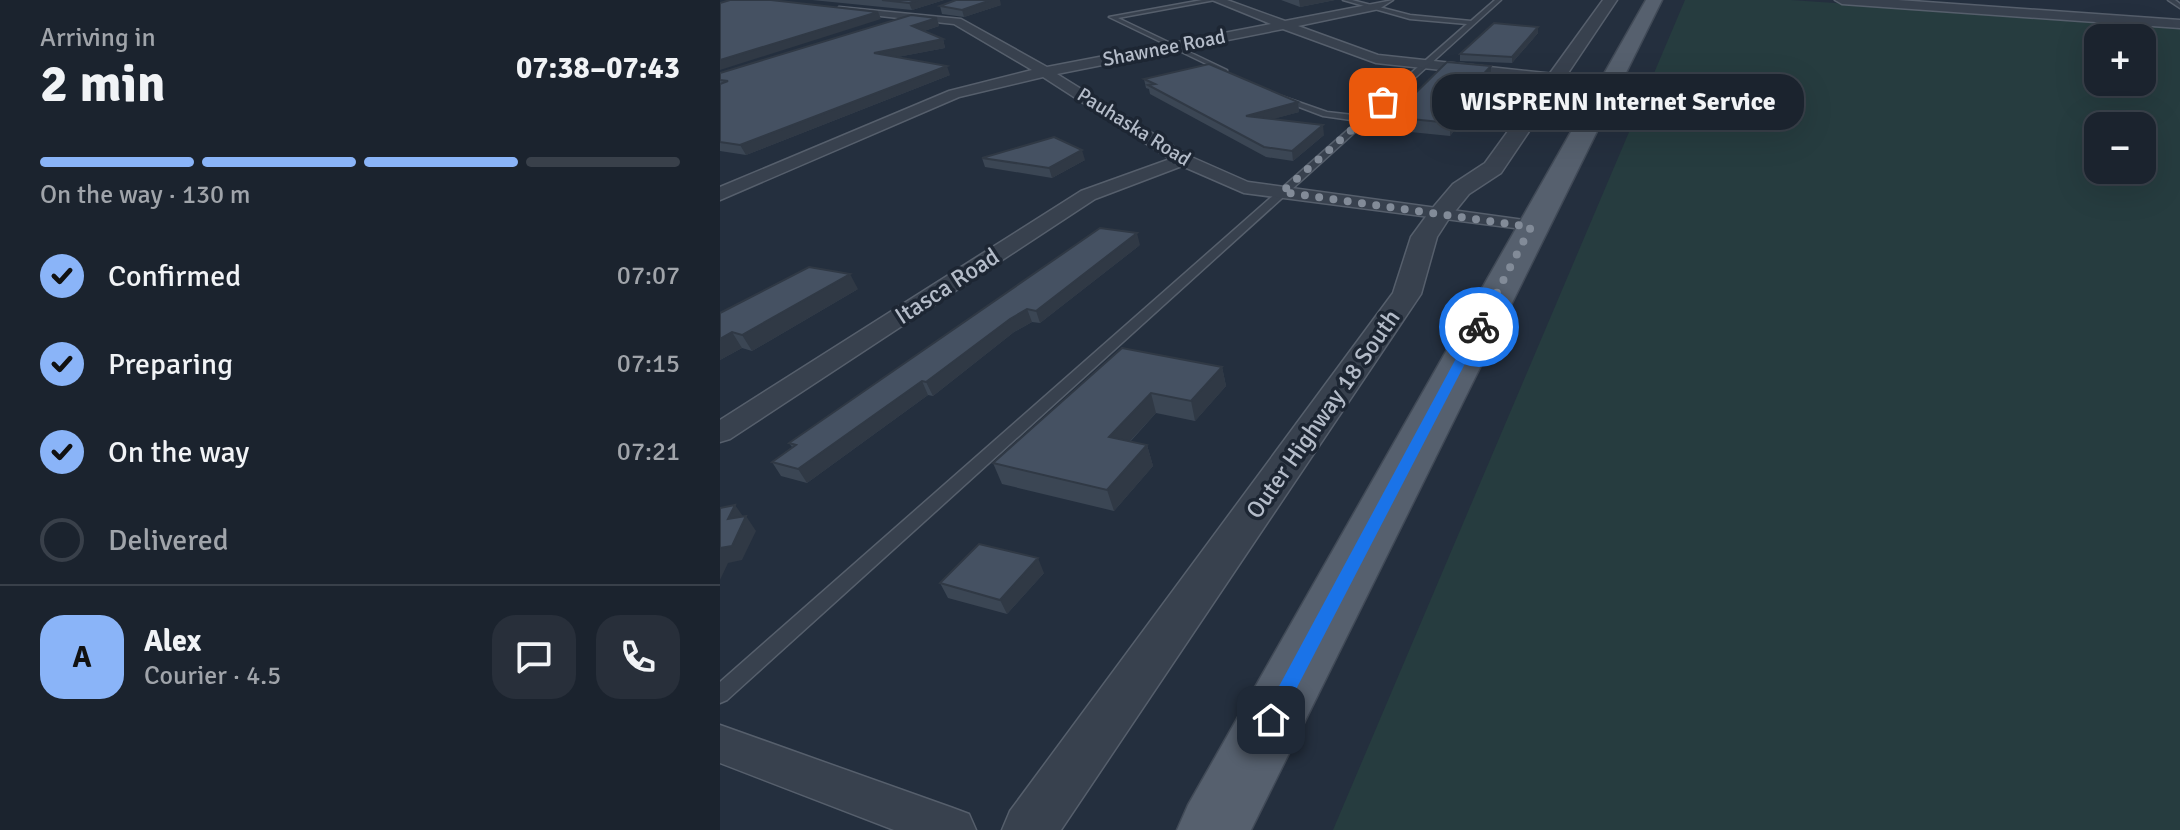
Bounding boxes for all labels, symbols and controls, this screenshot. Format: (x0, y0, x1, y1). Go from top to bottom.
text: Arriving in (40, 22, 156, 54)
street label: Shawnee Road (1101, 24, 1227, 72)
map controls (2084, 24, 2156, 184)
button: + (2084, 24, 2156, 96)
text: 07:38–07:43 (516, 50, 680, 87)
text: 2 min (40, 52, 166, 116)
pin (1349, 68, 1417, 136)
callout: WISPRENN Internet Service (1431, 74, 1803, 130)
icon: bag (1361, 80, 1405, 124)
street label: Pauhaska Road (1073, 82, 1195, 172)
text: WISPRENN Internet Service (1460, 86, 1776, 118)
button: − (2084, 112, 2156, 184)
text: On the way · 130 m (40, 179, 250, 211)
street label: Itasca Road (889, 241, 1005, 331)
icon: check (40, 254, 84, 298)
text: Confirmed (108, 258, 241, 295)
text: 07:07 (617, 260, 680, 292)
courier (1439, 287, 1519, 367)
street label: Outer Highway 18 South (1239, 304, 1407, 524)
icon: bike (1457, 305, 1501, 349)
icon: check (40, 342, 84, 386)
text: Preparing (108, 346, 233, 383)
text: 07:15 (617, 348, 680, 380)
icon: check (40, 430, 84, 474)
text: On the way (108, 434, 249, 471)
text: 07:21 (617, 436, 680, 468)
text: Delivered (108, 522, 229, 559)
button: chat (492, 615, 576, 699)
button: phone (596, 615, 680, 699)
text: Alex (144, 623, 201, 660)
text: A (72, 639, 92, 676)
text: Courier · 4.5 (144, 660, 281, 692)
pin (1237, 686, 1305, 754)
icon: home (1249, 698, 1293, 742)

